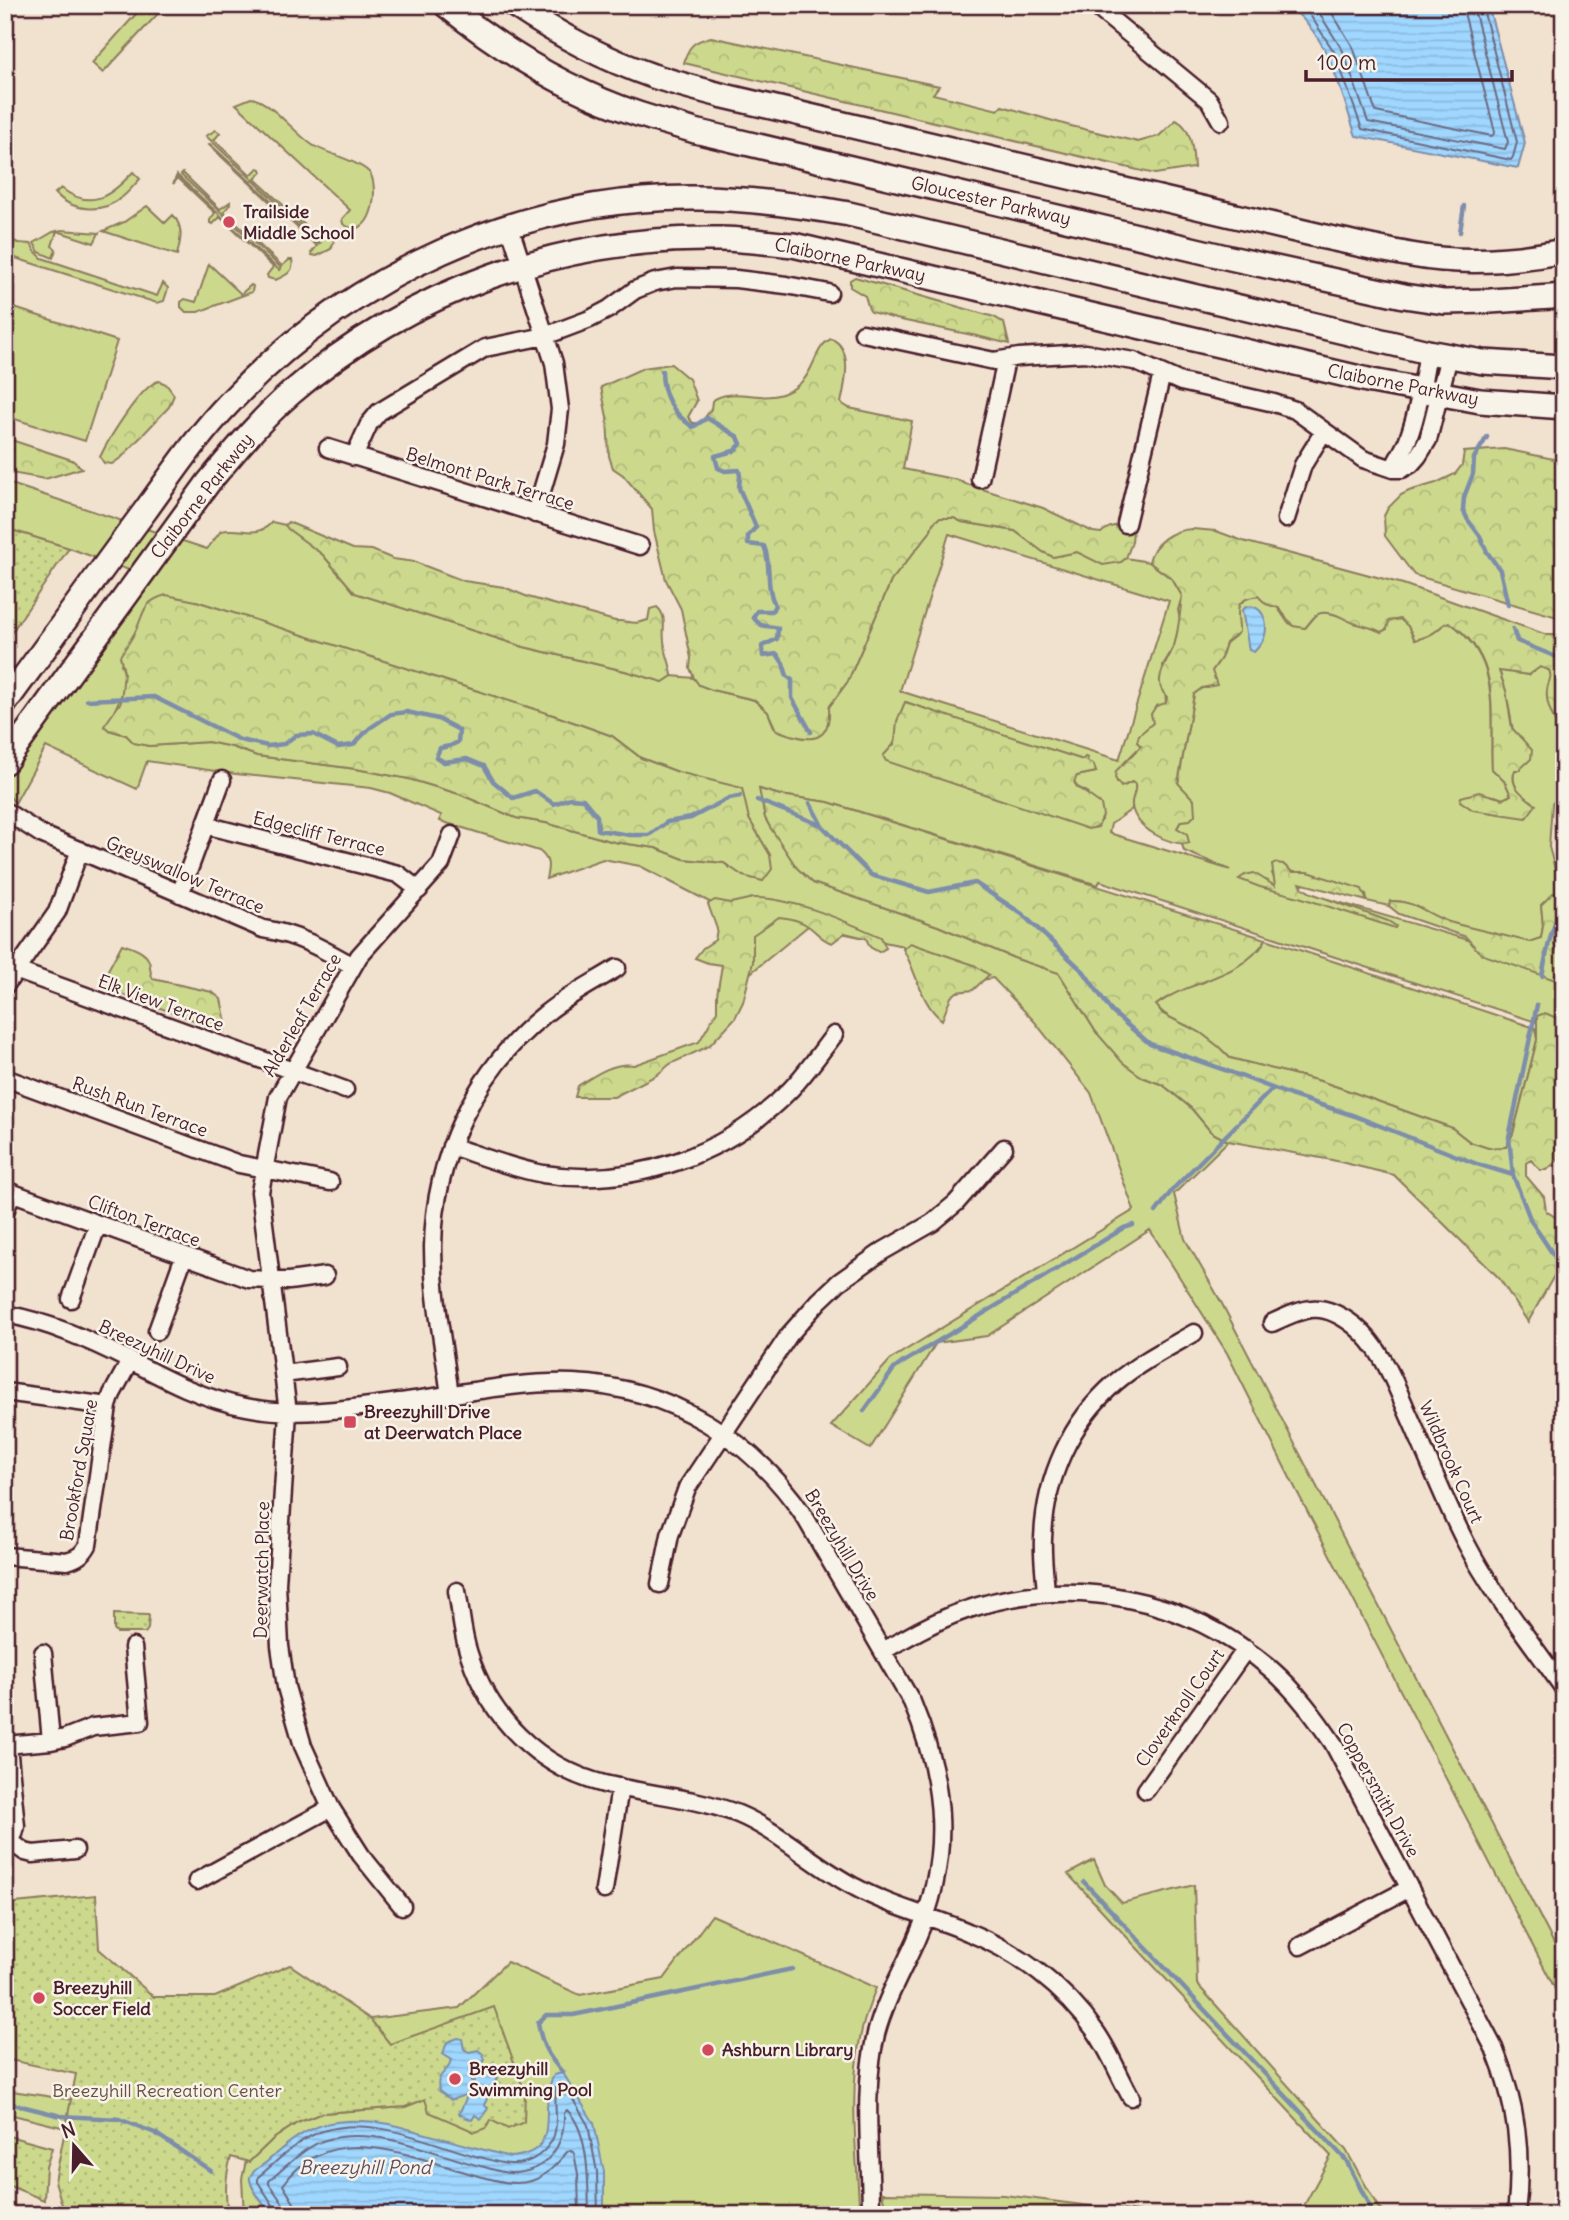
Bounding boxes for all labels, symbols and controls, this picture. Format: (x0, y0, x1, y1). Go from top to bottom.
scale bar (1306, 38, 1513, 82)
text: 100 m (1317, 49, 1376, 76)
street label: Gloucester Parkway (909, 171, 1073, 230)
place label: Trailside Middle School (243, 200, 355, 244)
marker: Trailside Middle School (221, 214, 237, 230)
street label: Claiborne Parkway (773, 232, 928, 287)
street label: Claiborne Parkway (1325, 359, 1481, 410)
street label: Claiborne Parkway (145, 428, 258, 563)
street label: Belmont Park Terrace (403, 442, 577, 515)
street label: Edgecliff Terrace (251, 806, 387, 861)
street label: Greyswallow Terrace (102, 831, 268, 918)
street label: Alderleaf Terrace (257, 949, 346, 1080)
street label: Elk View Terrace (95, 969, 227, 1036)
street label: Rush Run Terrace (69, 1071, 211, 1142)
street label: Clifton Terrace (85, 1190, 203, 1251)
street label: Breezyhill Drive (95, 1314, 219, 1389)
street label: Brookford Square (55, 1397, 102, 1543)
street label: Wildbrook Court (1414, 1397, 1489, 1527)
place label: Breezyhill Drive at Deerwatch Place (364, 1400, 522, 1444)
marker: Breezyhill Drive at Deerwatch Place (342, 1414, 358, 1430)
street label: Breezyhill Drive (800, 1485, 885, 1605)
street label: Deerwatch Place (249, 1501, 274, 1639)
street label: Cloverknoll Court (1130, 1644, 1229, 1771)
street label: Coppersmith Drive (1332, 1718, 1425, 1861)
place label: Breezyhill Soccer Field (53, 1976, 151, 2020)
marker: Breezyhill Soccer Field (31, 1990, 47, 2006)
place label: Ashburn Library (722, 2038, 853, 2061)
marker: Ashburn Library (700, 2042, 716, 2058)
place label: Breezyhill Swimming Pool (469, 2057, 592, 2101)
marker: Breezyhill Swimming Pool (447, 2071, 463, 2087)
park label: Breezyhill Recreation Center (52, 2079, 282, 2102)
north arrow (38, 2112, 108, 2182)
text: N (58, 2117, 78, 2144)
water label: Breezyhill Pond (299, 2155, 434, 2179)

